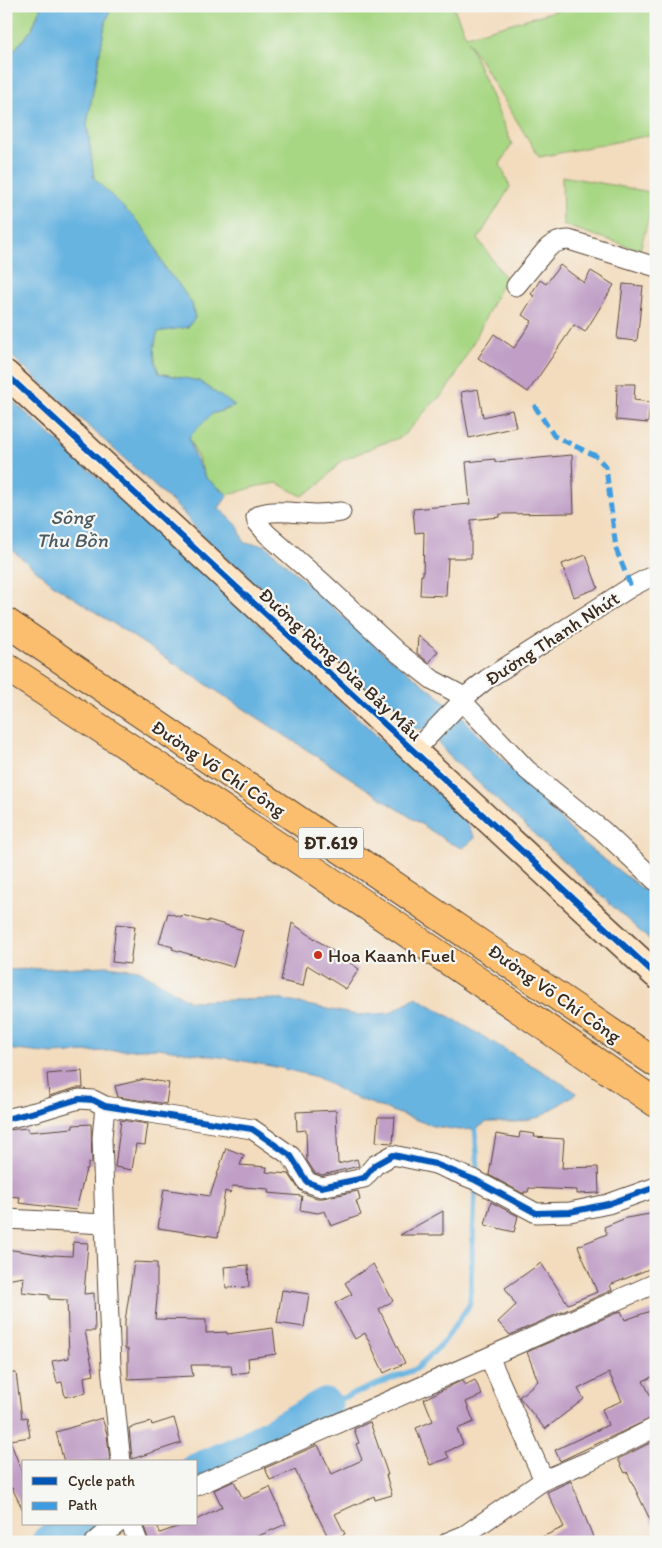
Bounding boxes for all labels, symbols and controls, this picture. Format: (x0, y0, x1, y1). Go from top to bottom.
water label: Sông Thu Bồn (36, 505, 109, 552)
street label: Đường Rừng Dừa Bảy Mẫu (254, 583, 427, 746)
street label: Đường Thanh Nhứt (481, 587, 624, 690)
street label: Đường Võ Chí Công (147, 715, 290, 822)
road number: ĐT.619 (298, 828, 364, 858)
street label: Đường Võ Chí Công (484, 939, 626, 1048)
place label: Hoa Kaanh Fuel (328, 944, 456, 967)
marker: Hoa Kaanh Fuel (312, 949, 324, 961)
legend (22, 1460, 198, 1526)
text: Cycle path (68, 1472, 135, 1490)
text: Path (68, 1496, 97, 1514)

